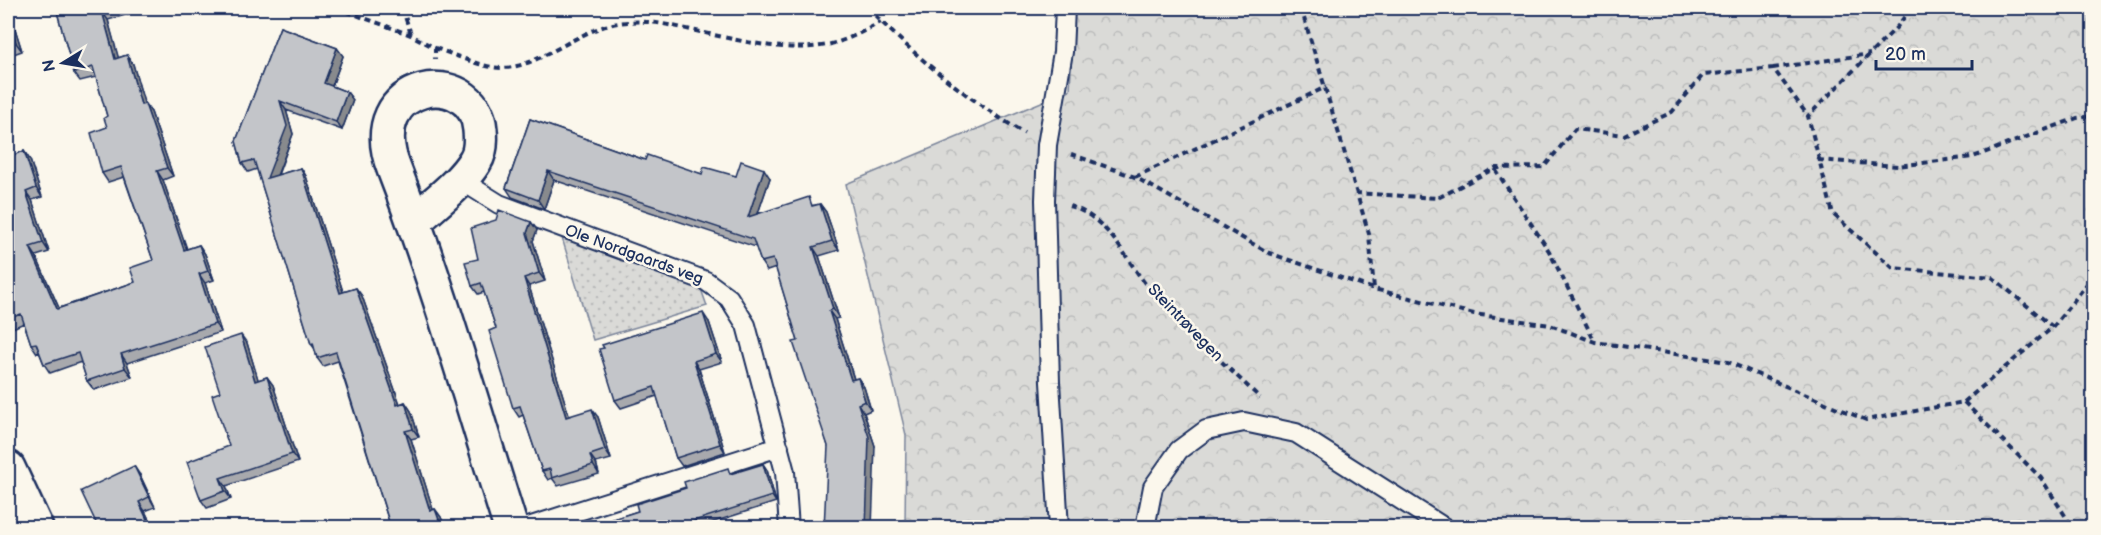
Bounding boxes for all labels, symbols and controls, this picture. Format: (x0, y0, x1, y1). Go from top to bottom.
north arrow (33, 33, 93, 93)
scale bar (1876, 33, 1972, 71)
text: 20 m (1885, 44, 1926, 65)
text: N (39, 58, 60, 73)
street label: Ole Nordgaards veg (562, 221, 706, 289)
street label: Steintrøvegen (1143, 280, 1227, 366)

